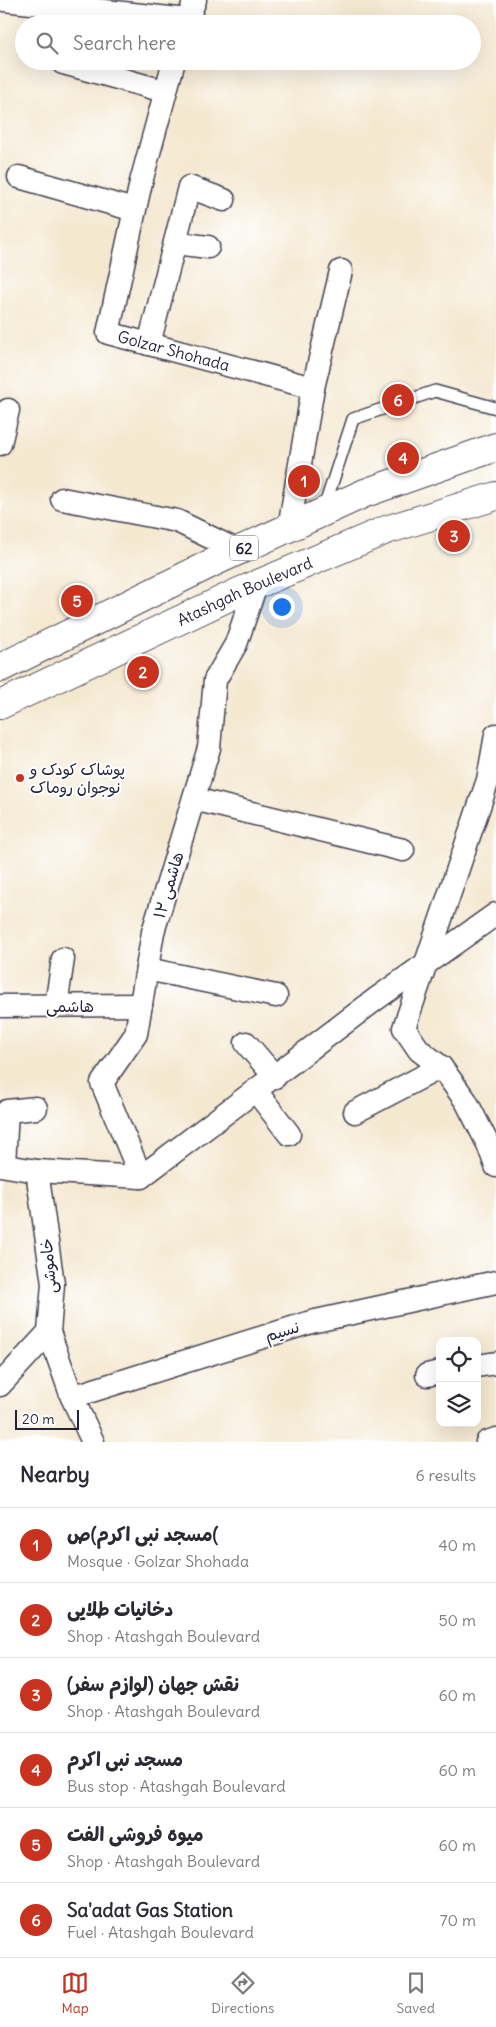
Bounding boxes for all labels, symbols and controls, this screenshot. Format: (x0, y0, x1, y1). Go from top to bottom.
search box (15, 15, 481, 70)
icon: search (33, 29, 61, 57)
text: Search here (73, 31, 176, 55)
street label: Golzar Shohada (115, 326, 232, 375)
pin: 6 (382, 381, 414, 419)
pin: 4 (387, 439, 419, 477)
pin: 1 (288, 462, 320, 500)
pin: 3 (438, 517, 470, 555)
road number: 62 (230, 536, 258, 560)
street label: Atashgah Boulevard (174, 552, 315, 630)
pin: 5 (61, 582, 93, 620)
your location (269, 594, 295, 620)
pin: 2 (127, 653, 159, 691)
place label: پوشاک کودک و نوجوان روماک (28, 759, 125, 798)
marker: پوشاک کودک و نوجوان روماک (14, 772, 26, 784)
street label: ۱۲ هاشمی (148, 849, 189, 921)
street label: هاشمی (46, 996, 94, 1017)
street label: خاموشی (36, 1237, 61, 1294)
street label: نسیم (262, 1316, 302, 1349)
map controls (436, 1337, 481, 1427)
button: locate (436, 1337, 481, 1382)
button: layers (436, 1382, 481, 1427)
scale bar (15, 1407, 79, 1430)
text: 20 m (22, 1410, 55, 1428)
text: Nearby (20, 1461, 90, 1488)
text: 6 results (415, 1465, 476, 1485)
text: مسجد نبی اکرم)ص( (67, 1522, 218, 1546)
text: 1 (33, 1535, 39, 1555)
text: 40 m (438, 1535, 476, 1555)
text: Mosque · Golzar Shohada (67, 1551, 249, 1571)
text: دخانیات طلایی (67, 1597, 173, 1621)
text: 2 (32, 1610, 40, 1630)
text: 50 m (438, 1610, 476, 1630)
text: Shop · Atashgah Boulevard (67, 1626, 260, 1646)
text: نقش جهان (لوازم سفر) (67, 1672, 239, 1696)
text: 3 (31, 1685, 41, 1705)
text: 60 m (438, 1685, 476, 1705)
text: Shop · Atashgah Boulevard (67, 1701, 260, 1721)
text: مسجد نبی اکرم (67, 1747, 183, 1771)
text: 4 (31, 1760, 41, 1780)
text: 60 m (438, 1760, 476, 1780)
text: Bus stop · Atashgah Boulevard (67, 1776, 286, 1796)
text: میوه فروشی الفت (67, 1822, 204, 1846)
text: 5 (31, 1835, 41, 1855)
text: 60 m (438, 1835, 476, 1855)
text: Shop · Atashgah Boulevard (67, 1851, 260, 1871)
text: Sa'adat Gas Station (67, 1898, 233, 1922)
text: 6 (31, 1910, 41, 1930)
text: 70 m (440, 1910, 476, 1930)
text: Fuel · Atashgah Boulevard (67, 1922, 254, 1942)
tab: Map (61, 1969, 89, 2017)
tab: Directions (211, 1969, 274, 2017)
tab: Saved (397, 1969, 435, 2017)

